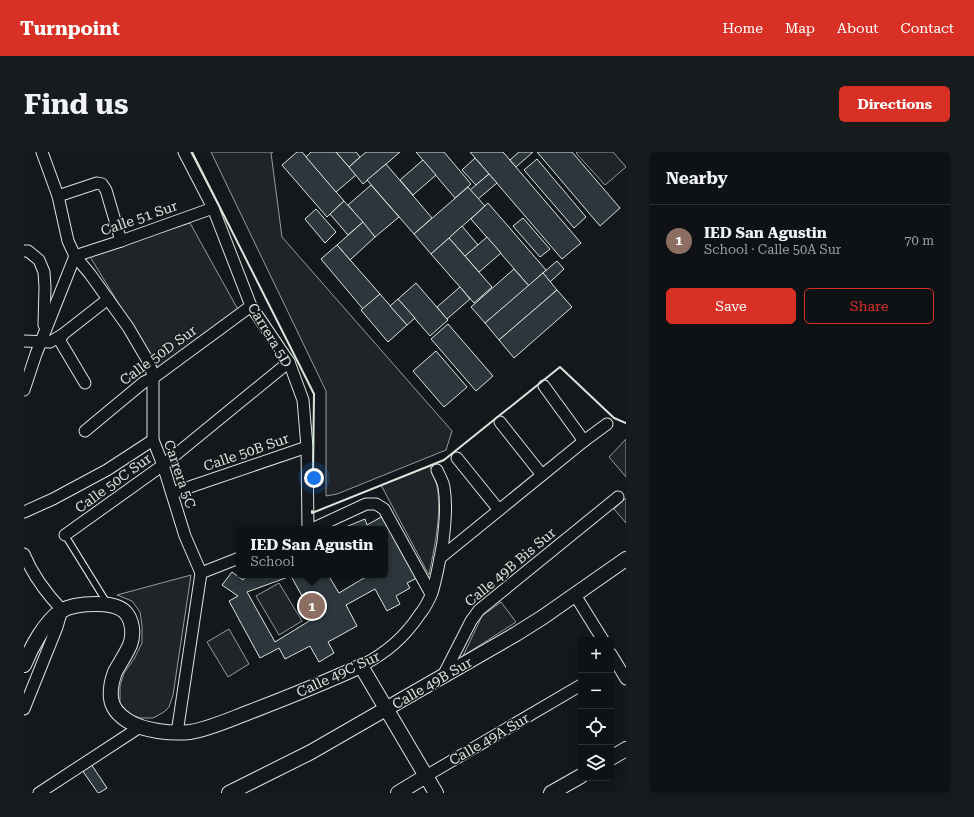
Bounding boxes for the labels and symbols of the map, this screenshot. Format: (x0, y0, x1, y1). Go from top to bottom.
street label: Calle 51 Sur (99, 197, 180, 239)
street label: Carrera 5D (245, 300, 296, 370)
street label: Calle 50D Sur (117, 322, 200, 388)
street label: Calle 50B Sur (201, 430, 291, 474)
street label: Carrera 5C (161, 438, 199, 510)
street label: Calle 50C Sur (72, 450, 154, 516)
your location (304, 468, 324, 488)
street label: Calle 49B Bis Sur (461, 524, 559, 610)
pin: 1 (299, 591, 325, 621)
street label: Calle 49C Sur (294, 648, 382, 700)
street label: Calle 49B Sur (389, 654, 475, 712)
street label: Calle 49A Sur (446, 710, 532, 768)

